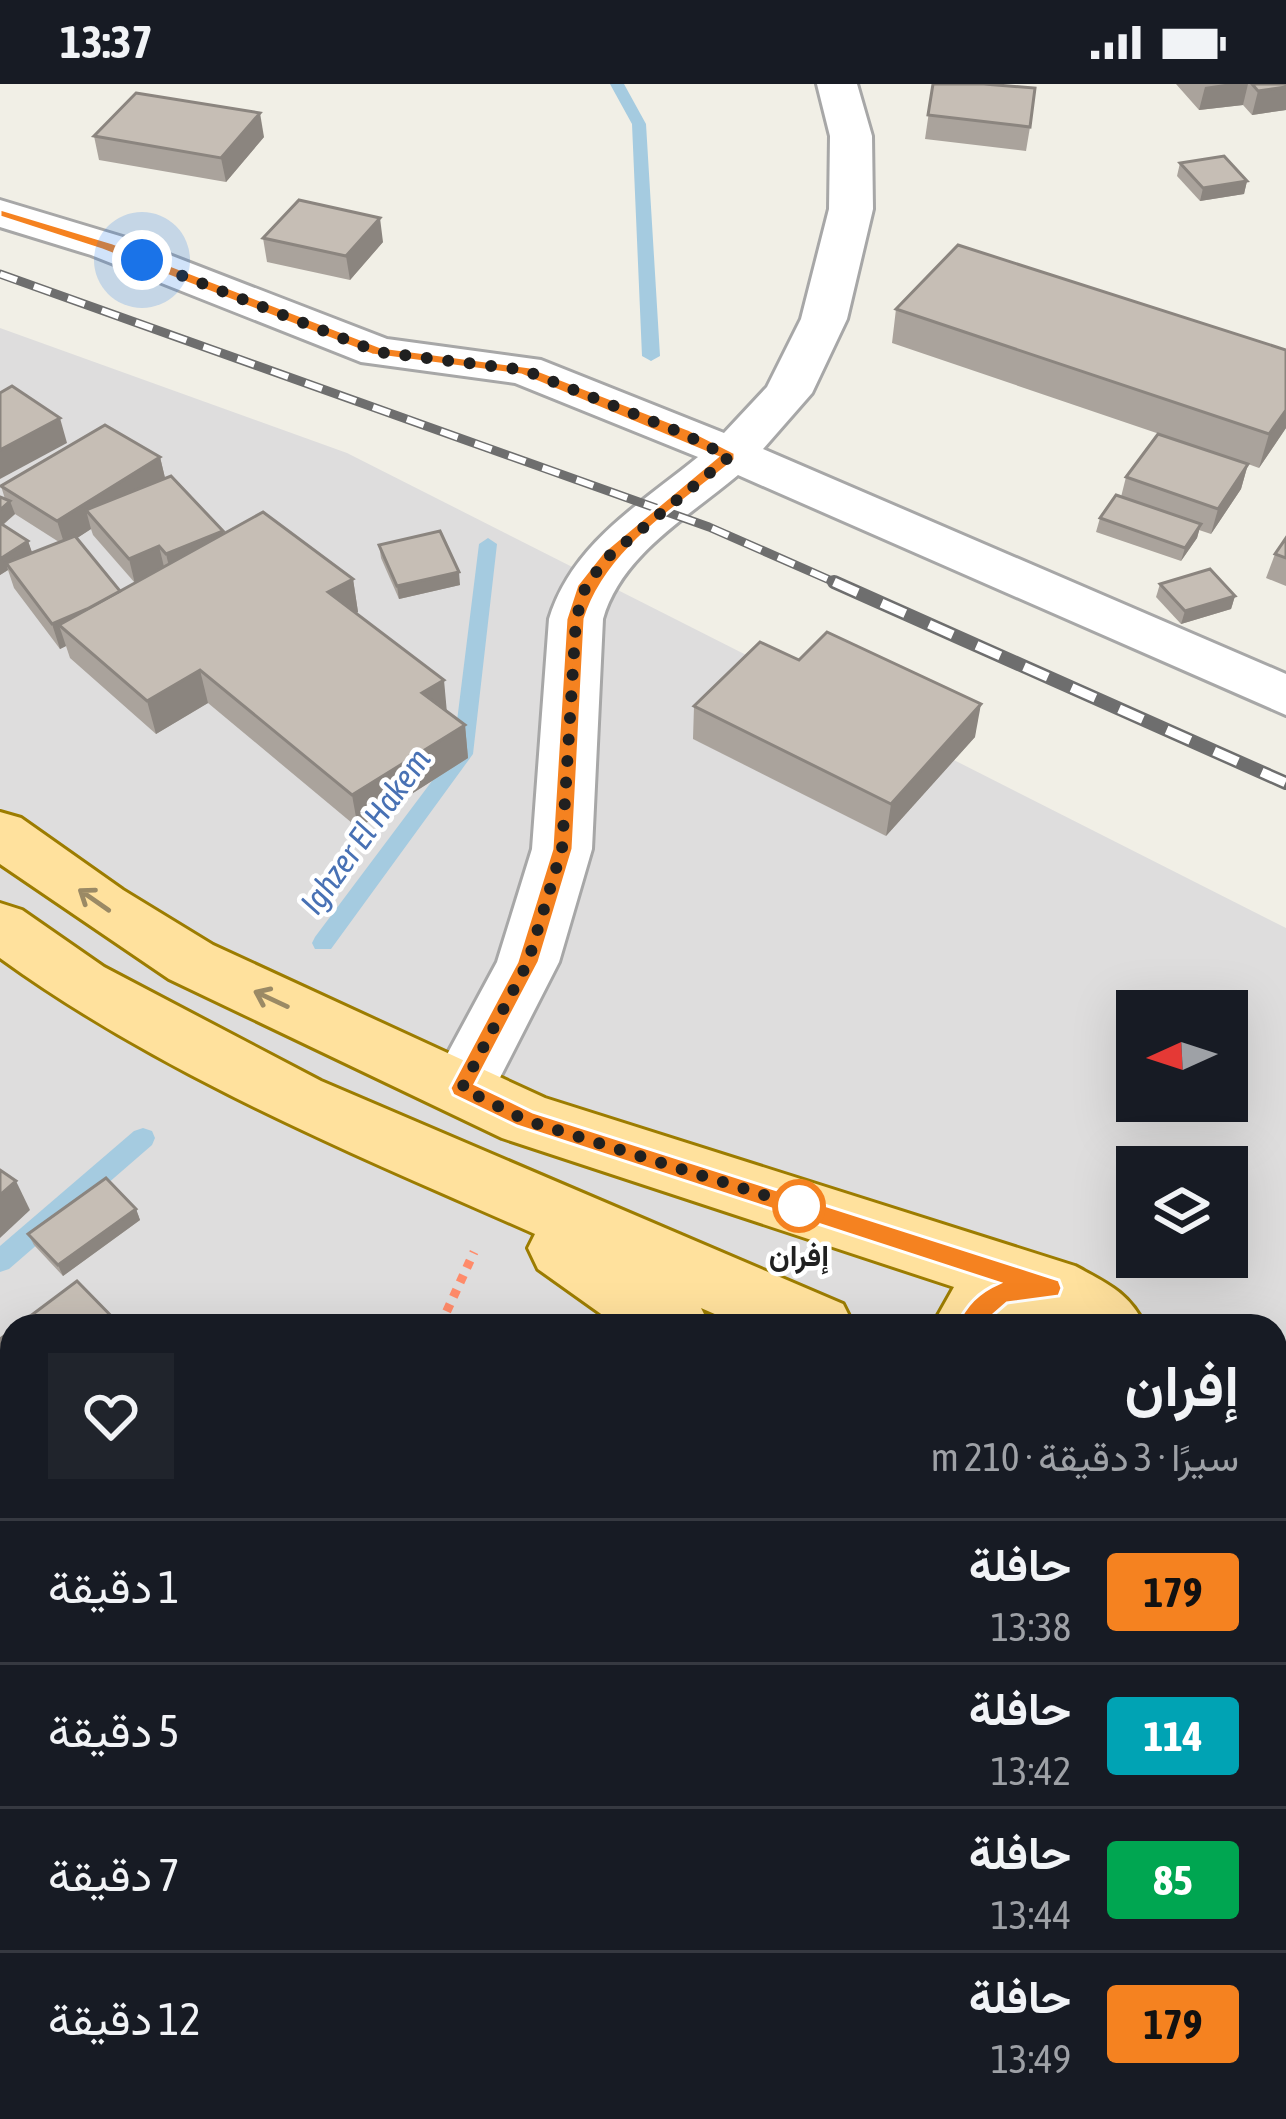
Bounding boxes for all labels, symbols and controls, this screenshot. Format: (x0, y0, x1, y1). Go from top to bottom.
text: 13:37 (60, 16, 153, 68)
your location (112, 230, 172, 290)
water label: Ighzer El Hakem (292, 741, 438, 921)
one-way arrow (77, 888, 111, 913)
one-way arrow (254, 987, 290, 1009)
north arrow (1116, 990, 1248, 1122)
map controls (1116, 990, 1248, 1278)
button: layers (1116, 1146, 1248, 1278)
marker: إفران (774, 1181, 824, 1231)
place label: إفران (769, 1238, 829, 1275)
button: heart (48, 1353, 174, 1479)
text: إفران (1124, 1353, 1239, 1418)
text: سيرًا · 3 دقيقة · 210 m (931, 1435, 1239, 1479)
text: حافلة (969, 1539, 1071, 1591)
text: 1 دقيقة (48, 1561, 179, 1613)
text: 179 (1143, 1568, 1203, 1616)
text: 13:38 (991, 1605, 1071, 1649)
text: حافلة (969, 1683, 1071, 1735)
text: 5 دقيقة (48, 1705, 179, 1757)
text: 114 (1143, 1712, 1203, 1760)
text: 13:42 (991, 1749, 1071, 1793)
text: حافلة (969, 1827, 1071, 1879)
text: 7 دقيقة (48, 1849, 179, 1901)
text: 85 (1153, 1856, 1193, 1904)
text: 13:44 (991, 1893, 1071, 1937)
text: حافلة (969, 1971, 1071, 2023)
text: 12 دقيقة (48, 1993, 201, 2045)
text: 179 (1143, 2000, 1203, 2048)
text: 13:49 (991, 2037, 1071, 2081)

